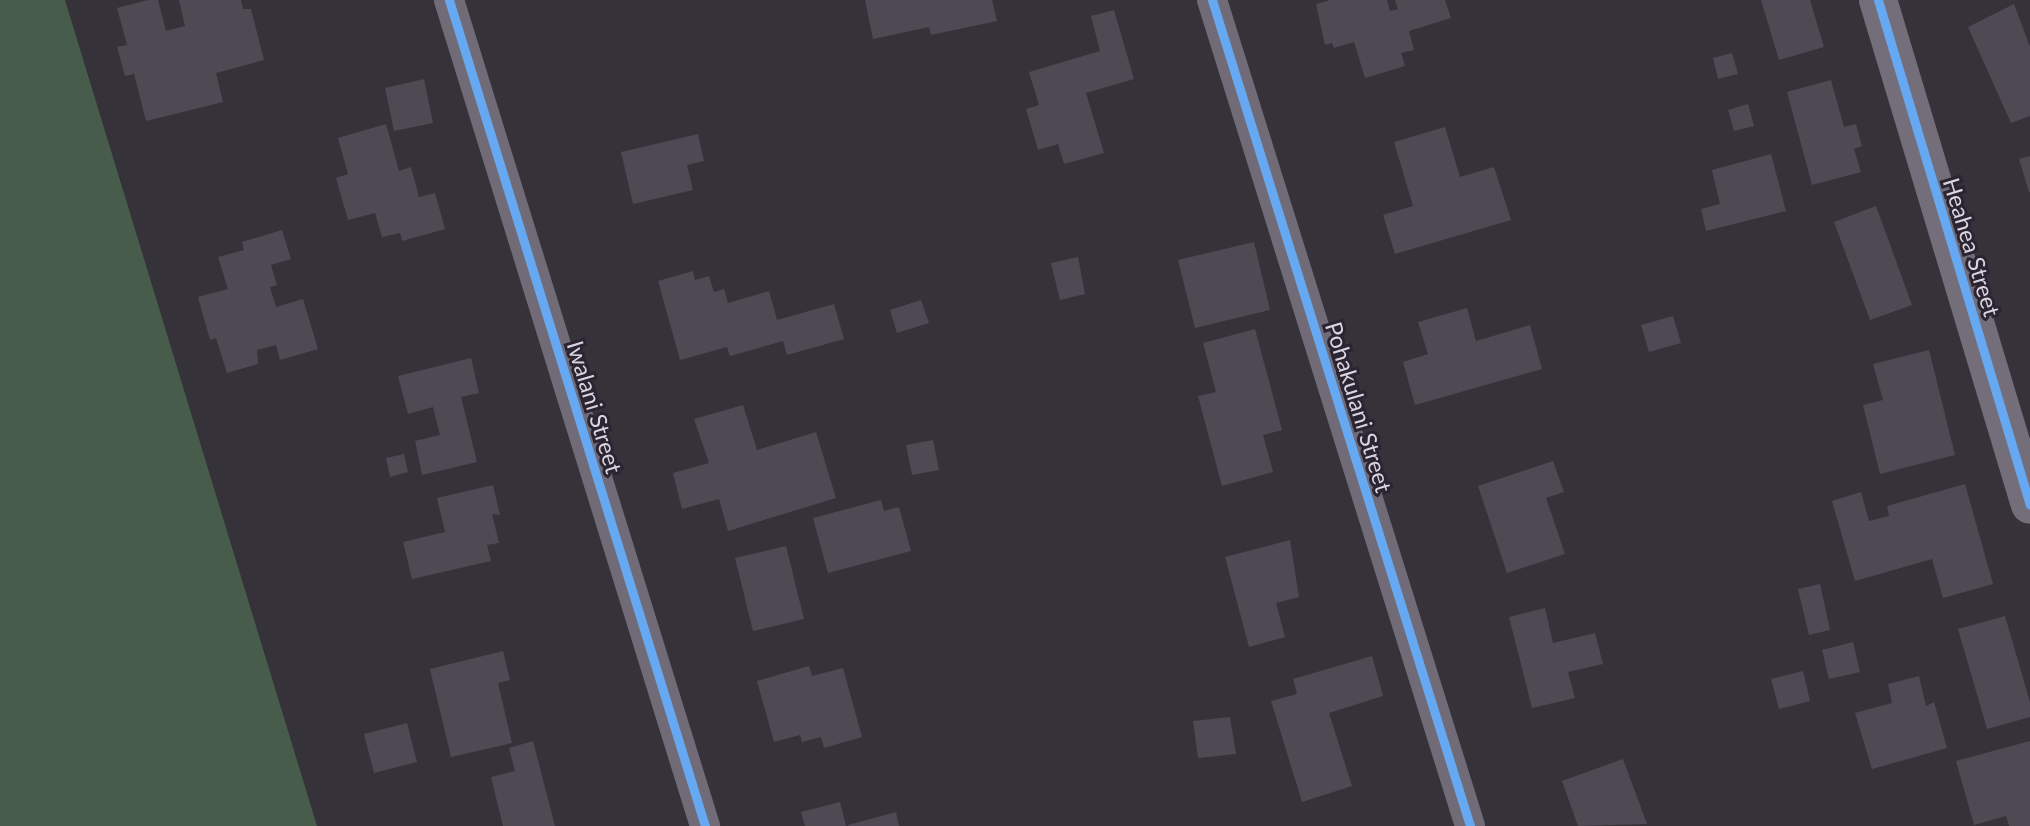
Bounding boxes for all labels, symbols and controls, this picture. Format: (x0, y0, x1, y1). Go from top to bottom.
street label: Heahea Street (1938, 174, 2006, 320)
street label: Pohakulani Street (1320, 318, 1398, 496)
street label: Iwalani Street (562, 337, 628, 477)

